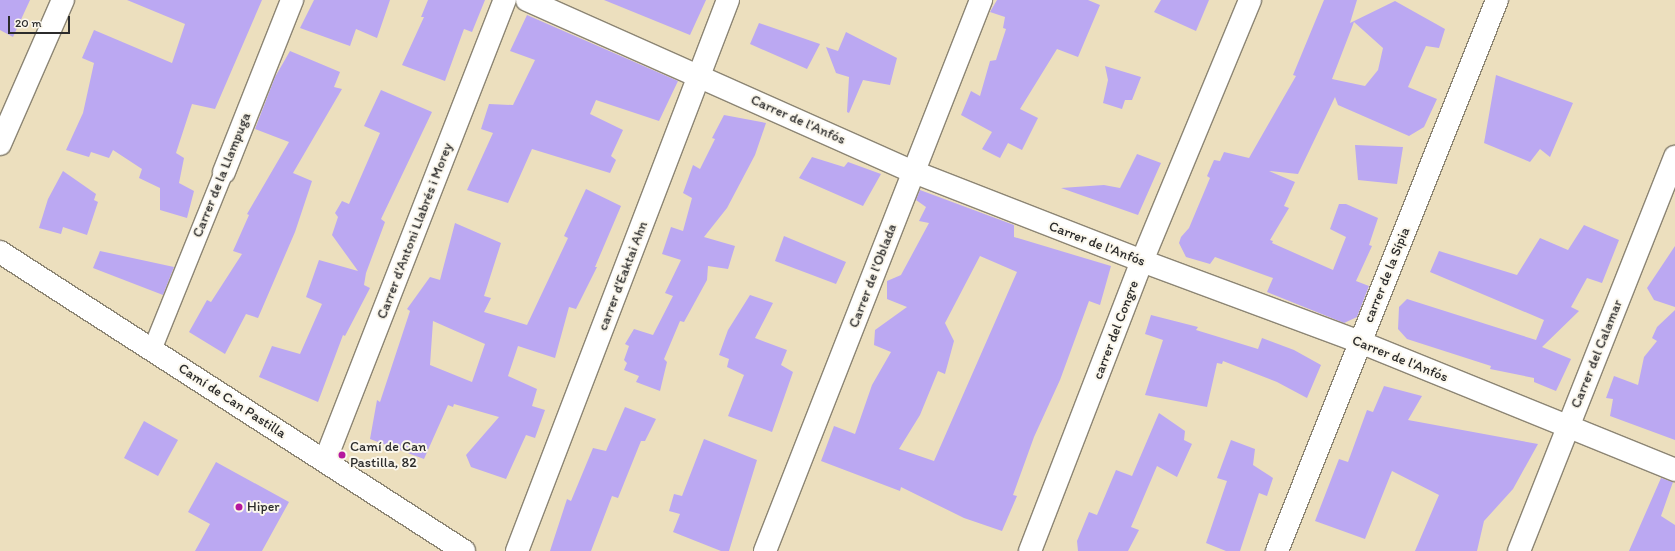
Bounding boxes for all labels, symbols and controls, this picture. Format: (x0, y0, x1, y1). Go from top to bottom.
scale bar (10, 8, 72, 34)
text: 20 m (15, 16, 42, 30)
street label: Carrer de l'Anfós (748, 92, 848, 148)
street label: Carrer de la Llampuga (189, 110, 255, 240)
street label: Carrer d'Antoni Llabrés i Morey (374, 141, 456, 321)
street label: Carrer de l'Anfós (1047, 218, 1147, 270)
street label: carrer d'Eaktai Ahn (594, 219, 652, 333)
street label: Carrer de l'Oblada (845, 222, 901, 330)
street label: carrer de la Sípia (1360, 225, 1414, 325)
street label: carrer del Congre (1089, 278, 1143, 382)
street label: Carrer del Calamar (1568, 297, 1626, 411)
street label: Carrer de l'Anfós (1350, 332, 1450, 386)
street label: Camí de Can Pastilla (175, 360, 289, 442)
place label: Camí de Can Pastilla, 82 (350, 439, 426, 472)
marker: Camí de Can Pastilla, 82 (337, 450, 347, 460)
place label: Hiper (247, 499, 280, 515)
marker: Hiper (234, 502, 244, 512)

